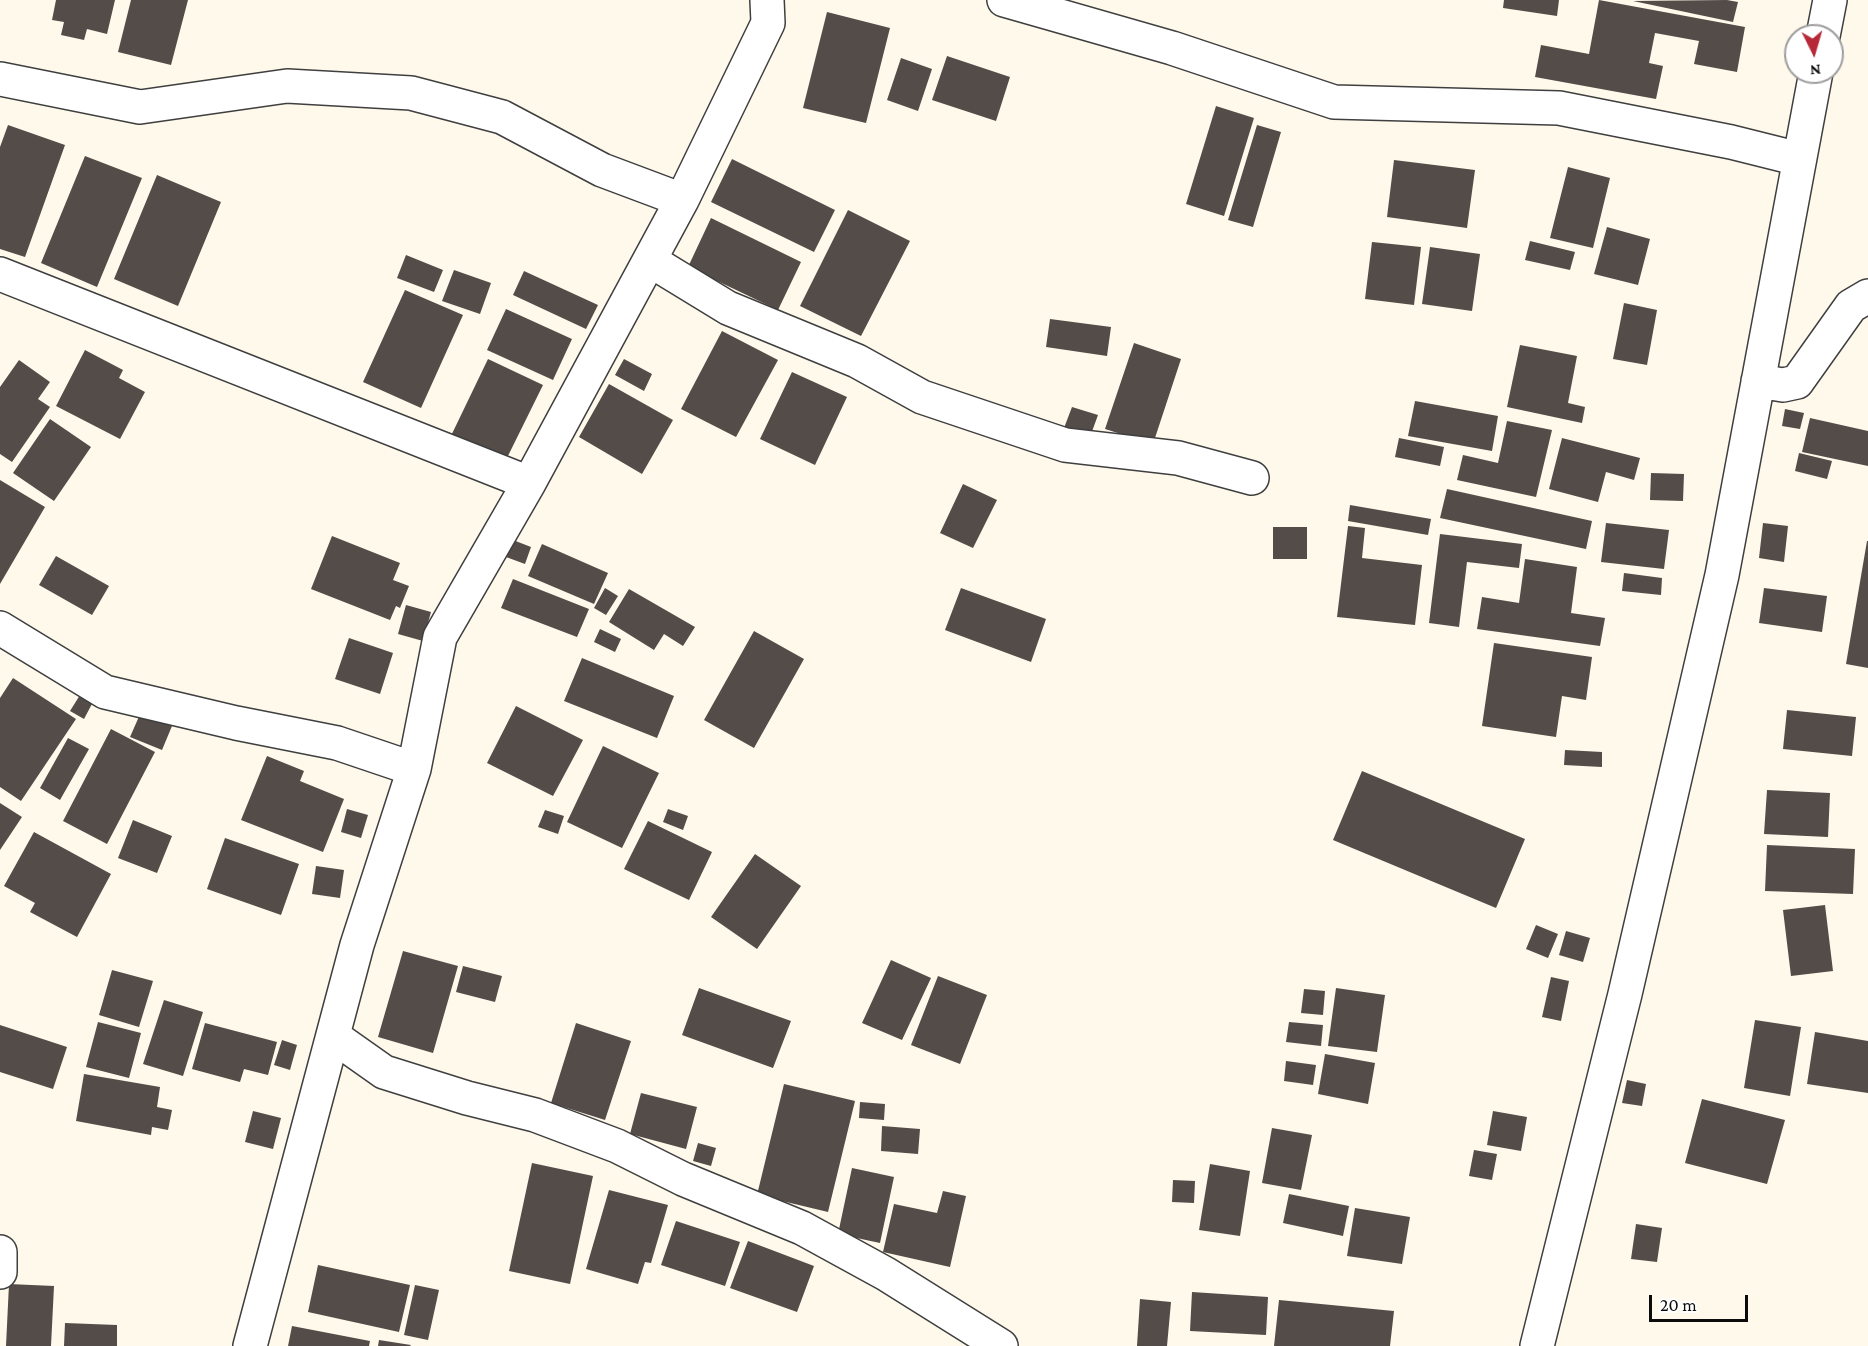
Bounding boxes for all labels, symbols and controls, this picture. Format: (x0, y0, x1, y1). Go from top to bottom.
north arrow (1784, 24, 1844, 84)
text: N (1809, 61, 1822, 79)
scale bar (1652, 1283, 1751, 1321)
text: 20 m (1660, 1295, 1697, 1315)

